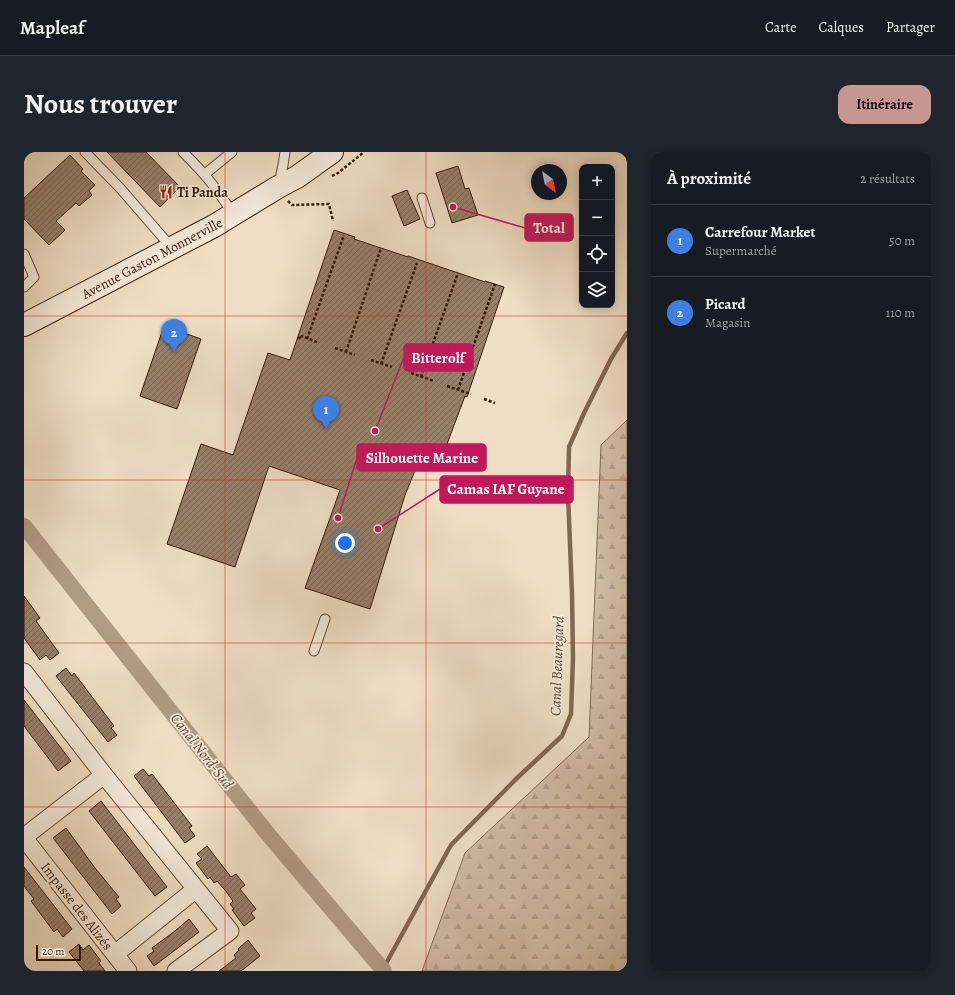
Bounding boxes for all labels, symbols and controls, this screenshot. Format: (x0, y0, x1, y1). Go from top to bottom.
text: Mapleaf (20, 15, 85, 41)
text: Carte (765, 18, 796, 37)
text: Calques (818, 18, 864, 37)
text: Partager (886, 18, 935, 37)
text: Nous trouver (24, 85, 177, 123)
button: Itinéraire (838, 85, 931, 124)
north arrow (531, 164, 567, 200)
map controls (579, 164, 615, 308)
button: + (579, 164, 615, 200)
text: À proximité (667, 167, 751, 190)
text: 2 résultats (860, 170, 915, 187)
place label: Ti Panda (177, 183, 228, 202)
restaurant icon: Ti Panda (158, 184, 174, 200)
button: − (579, 200, 615, 236)
street label: Avenue Gaston Monnerville (78, 213, 226, 304)
callout: Total (525, 214, 573, 241)
text: Total (533, 218, 565, 238)
text: Carrefour Market (705, 222, 815, 242)
text: 1 (678, 232, 682, 249)
text: 50 m (889, 232, 915, 249)
button: locate (579, 236, 615, 272)
text: Supermarché (705, 242, 777, 259)
button: layers (579, 272, 615, 308)
text: Picard (705, 294, 746, 314)
text: 2 (677, 304, 683, 321)
text: 110 m (886, 304, 915, 321)
text: Magasin (705, 314, 750, 331)
pin: 2 (161, 319, 187, 352)
callout: Bitterolf (404, 344, 473, 371)
text: Bitterolf (411, 348, 467, 368)
pin: 1 (313, 396, 339, 429)
callout: Silhouette Marine (357, 444, 486, 471)
text: Silhouette Marine (366, 448, 478, 468)
callout: Camas IAF Guyane (440, 476, 573, 503)
text: Camas IAF Guyane (447, 479, 565, 499)
your location (335, 533, 355, 553)
water label: Canal Beauregard (545, 616, 569, 716)
water label: Canal Nord-Sud (166, 709, 238, 793)
street label: Impasse des Alizés (36, 858, 117, 954)
scale bar (36, 943, 81, 962)
text: 20 m (42, 944, 64, 959)

